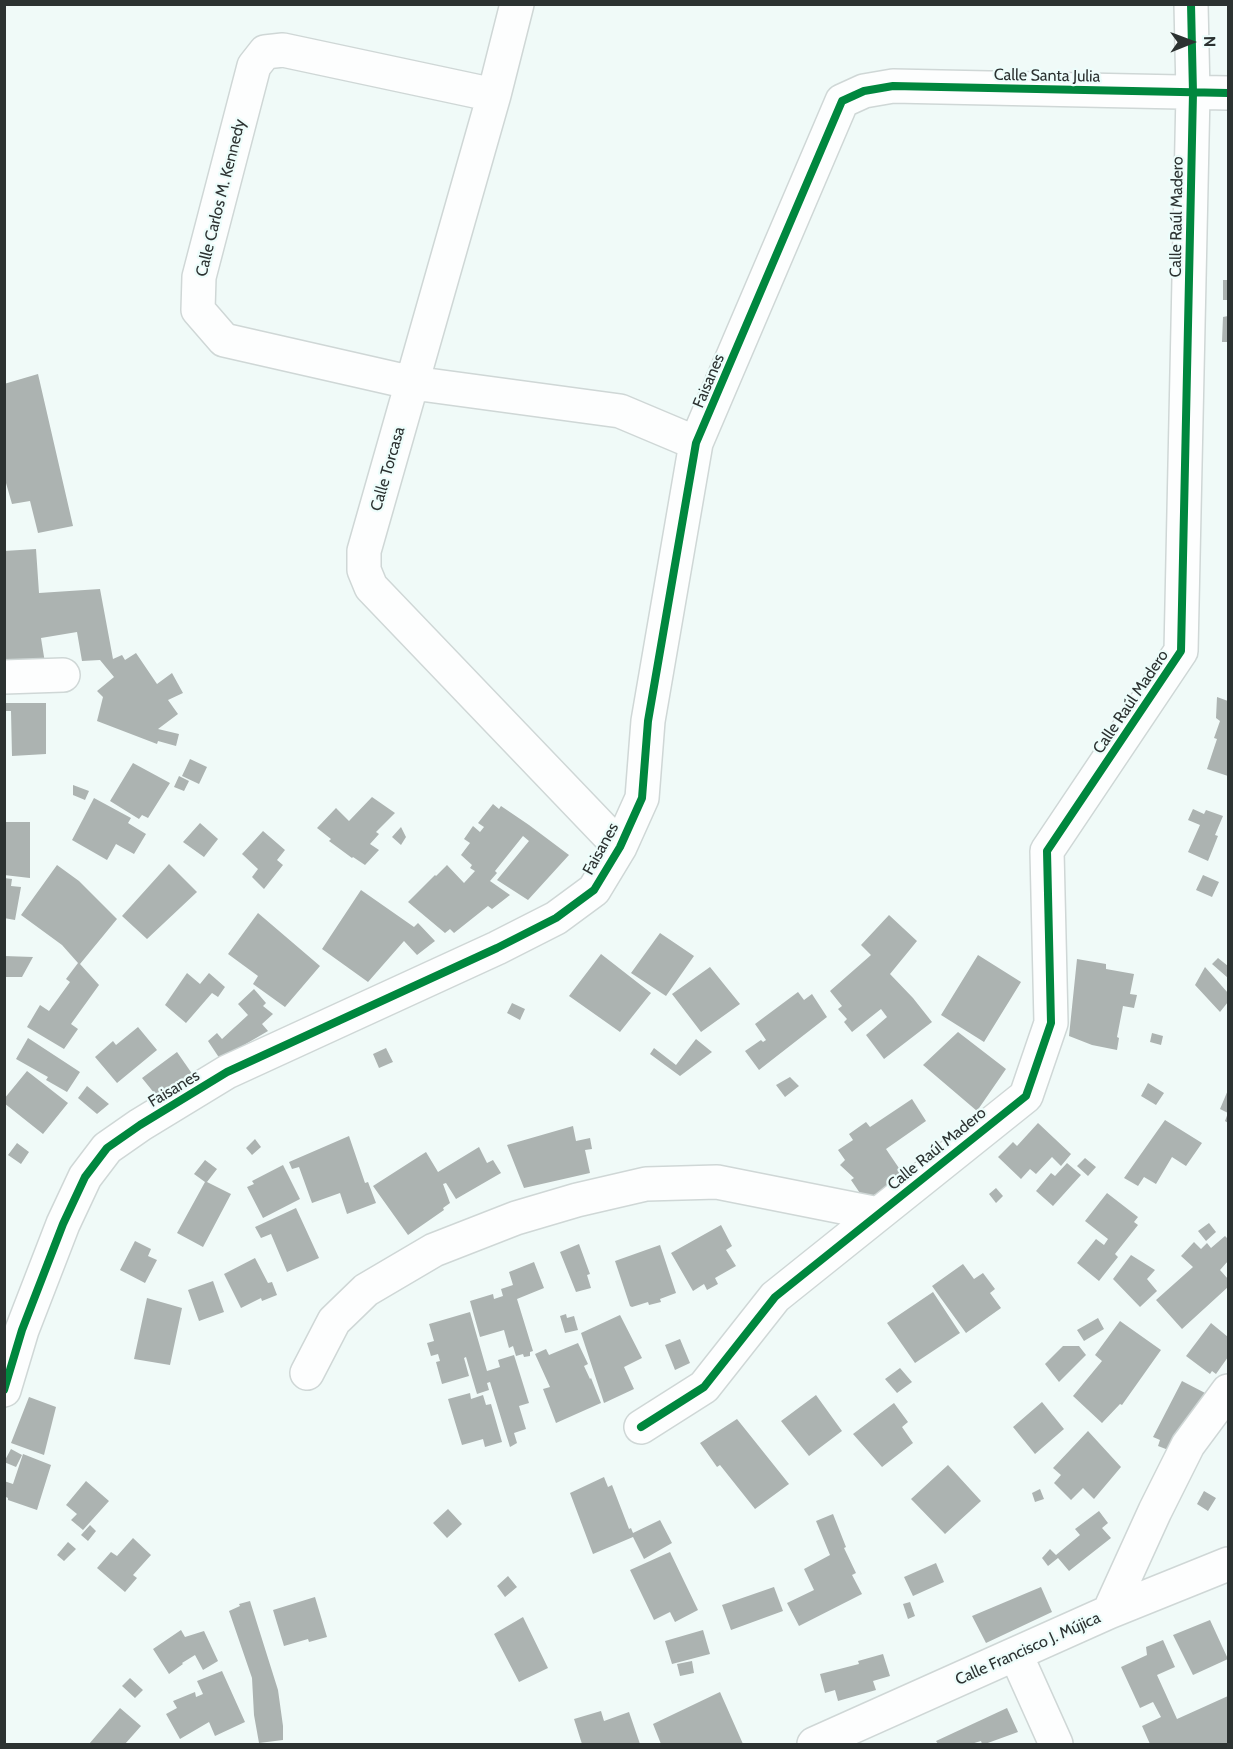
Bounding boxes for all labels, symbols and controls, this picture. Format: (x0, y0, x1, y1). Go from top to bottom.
north arrow (1161, 12, 1221, 72)
text: N (1200, 36, 1219, 47)
street label: Calle Santa Julia (994, 65, 1100, 87)
street label: Calle Carlos M. Kennedy (192, 117, 250, 279)
street label: Calle Raúl Madero (1166, 156, 1188, 278)
street label: Faisanes (689, 351, 729, 411)
street label: Calle Torcasa (367, 425, 409, 513)
street label: Calle Raúl Madero (1089, 646, 1173, 758)
street label: Faisanes (579, 820, 623, 878)
street label: Faisanes (145, 1066, 203, 1112)
street label: Calle Raúl Madero (884, 1103, 990, 1195)
street label: Calle Francisco J. Mújica (952, 1608, 1104, 1690)

